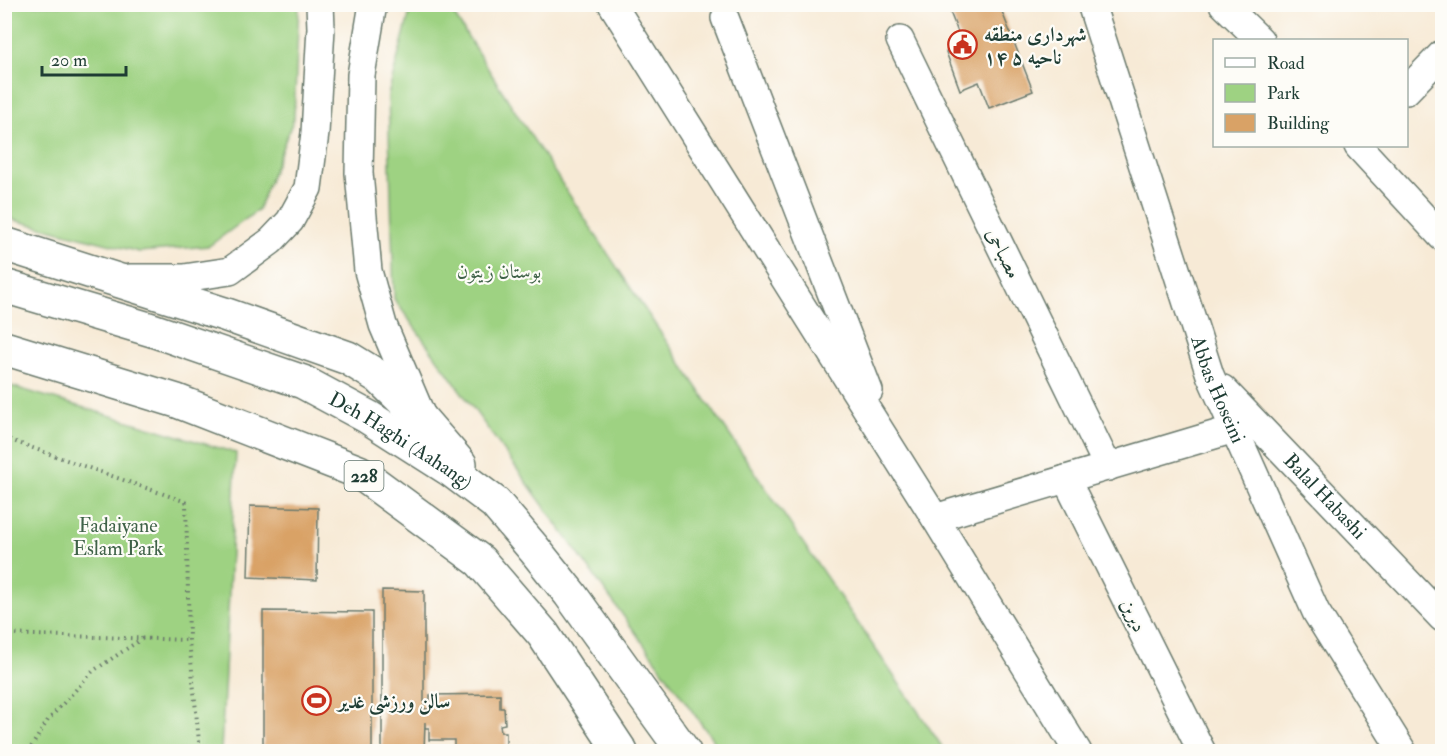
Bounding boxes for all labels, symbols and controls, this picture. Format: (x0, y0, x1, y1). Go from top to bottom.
place label: شهرداری منطقه ۱۴ ناحیه ۵ (984, 22, 1087, 70)
public building icon: شهرداری منطقه ۱۴ ناحیه ۵ (947, 29, 979, 61)
scale bar (42, 39, 126, 77)
legend (1213, 39, 1408, 147)
text: 20 m (51, 49, 87, 72)
text: Road (1267, 52, 1305, 75)
text: Park (1267, 82, 1300, 105)
text: Building (1267, 112, 1330, 135)
street label: مصباحی (981, 224, 1027, 283)
park label: بوستان زیتون (457, 259, 541, 284)
street label: Abbas Hoseini (1185, 332, 1251, 447)
street label: Deh Haghi (Aahang) (325, 386, 477, 495)
street label: Balal Habashi (1278, 448, 1372, 544)
road number: 228 (344, 461, 384, 491)
park label: Fadaiyane Eslam Park (73, 513, 164, 561)
street label: دیرین (1115, 594, 1152, 636)
sports icon: سالن ورزشی غدیر (301, 685, 333, 717)
place label: سالن ورزشی غدیر (336, 689, 450, 716)

